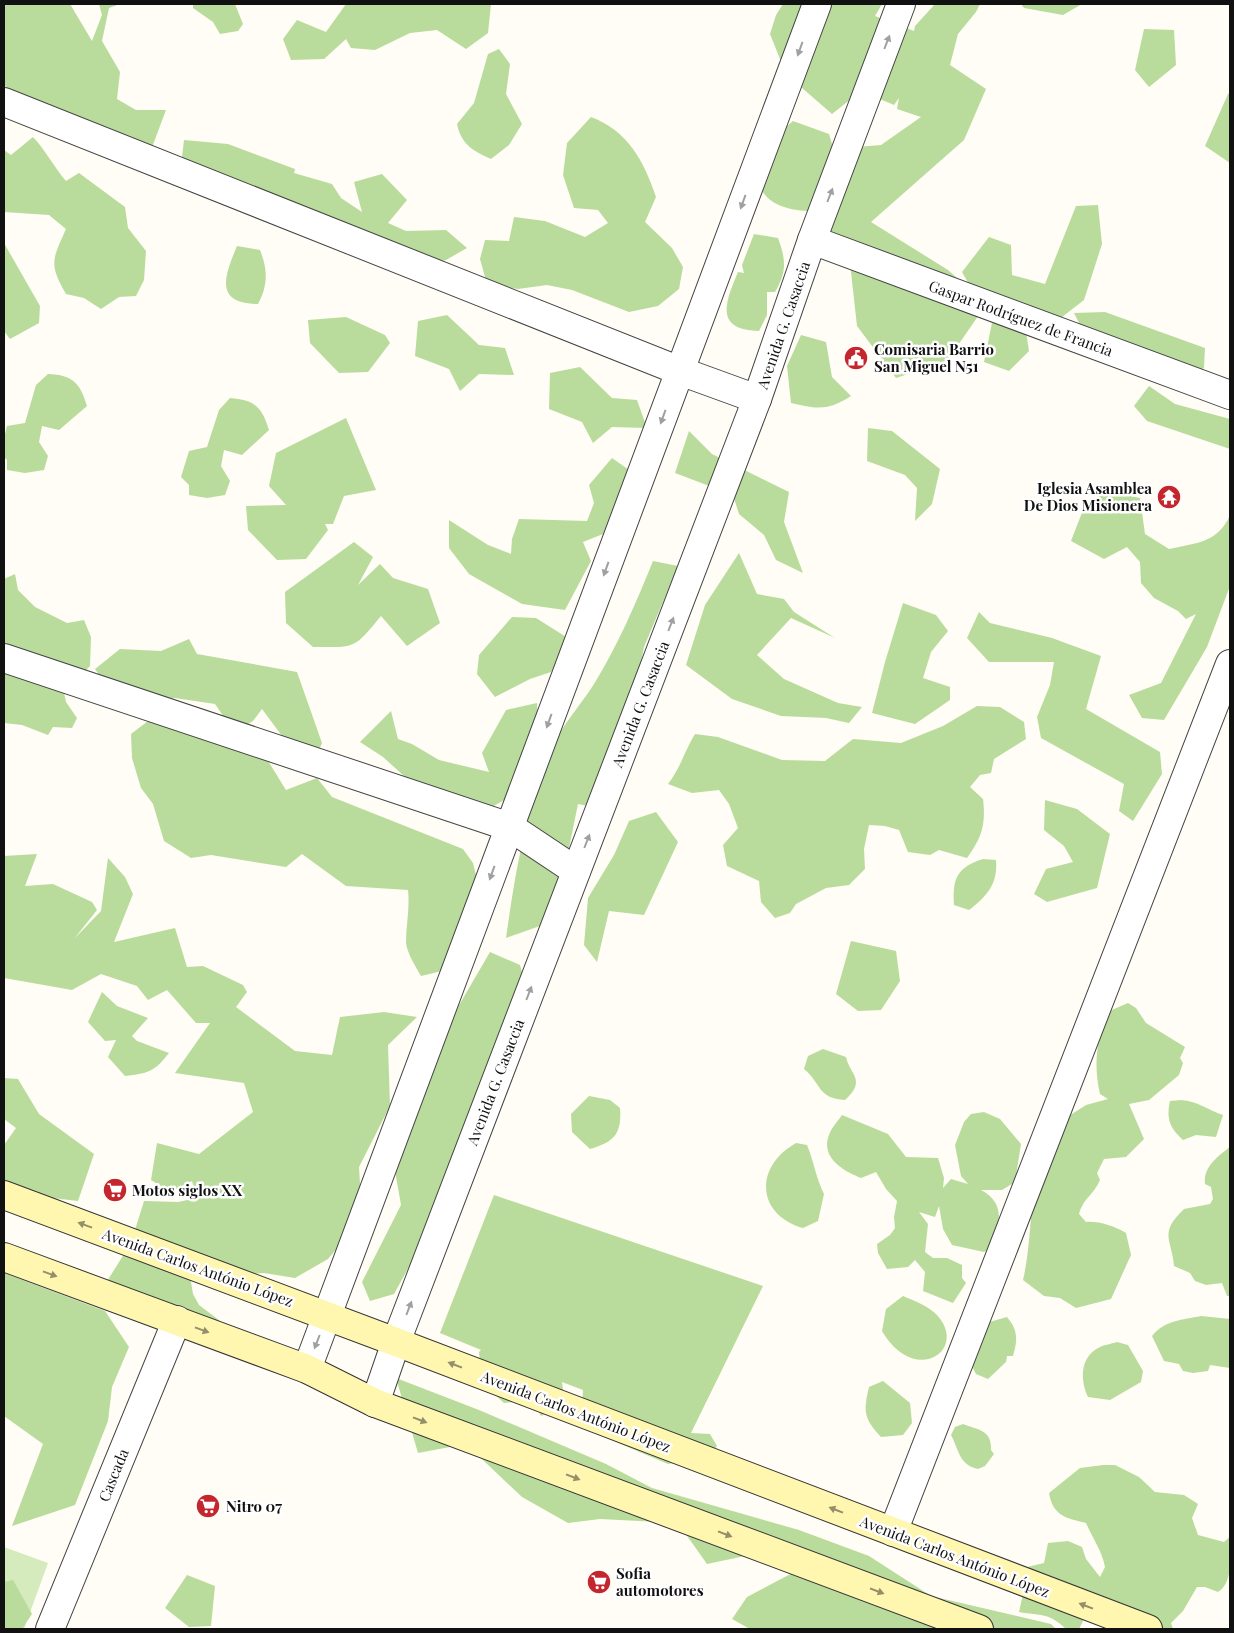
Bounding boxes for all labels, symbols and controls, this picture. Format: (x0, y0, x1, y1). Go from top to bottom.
one-way arrow (883, 35, 891, 50)
one-way arrow (795, 42, 803, 57)
one-way arrow (826, 187, 834, 202)
one-way arrow (739, 195, 747, 210)
street label: Avenida G. Casaccia (751, 258, 814, 392)
street label: Gaspar Rodríguez de Francia (926, 275, 1116, 361)
place label: Comisaria Barrio San Miguel N51 (874, 339, 994, 376)
public building icon: Comisaria Barrio San Miguel N51 (843, 345, 869, 371)
one-way arrow (659, 409, 666, 424)
place label: Iglesia Asamblea De Dios Misionera (1024, 478, 1152, 515)
temple icon: Iglesia Asamblea De Dios Misionera (1156, 484, 1182, 510)
one-way arrow (602, 562, 610, 577)
one-way arrow (667, 616, 675, 631)
street label: Avenida G. Casaccia (606, 637, 673, 771)
one-way arrow (545, 714, 553, 729)
one-way arrow (584, 834, 592, 848)
one-way arrow (488, 866, 495, 881)
one-way arrow (526, 985, 534, 1000)
street label: Avenida G. Casaccia (461, 1015, 528, 1149)
supermarket icon: Motos siglos XX (102, 1177, 128, 1203)
place label: Motos siglos XX (132, 1180, 243, 1200)
one-way arrow (77, 1221, 92, 1229)
street label: Avenida Carlos António López (99, 1223, 296, 1311)
one-way arrow (42, 1271, 57, 1278)
one-way arrow (405, 1300, 413, 1315)
one-way arrow (195, 1326, 210, 1334)
one-way arrow (313, 1335, 320, 1350)
one-way arrow (448, 1361, 463, 1368)
street label: Avenida Carlos António López (477, 1365, 674, 1456)
one-way arrow (413, 1417, 428, 1424)
street label: Cascada (93, 1445, 133, 1504)
one-way arrow (565, 1474, 580, 1481)
supermarket icon: Nitro 07 (195, 1493, 221, 1519)
place label: Nitro 07 (226, 1496, 282, 1516)
one-way arrow (829, 1506, 843, 1514)
street label: Avenida Carlos António López (856, 1510, 1053, 1601)
one-way arrow (718, 1530, 733, 1538)
place label: Sofia automotores (616, 1563, 704, 1600)
supermarket icon: Sofia automotores (586, 1569, 612, 1595)
one-way arrow (870, 1587, 885, 1595)
one-way arrow (1078, 1602, 1093, 1610)

